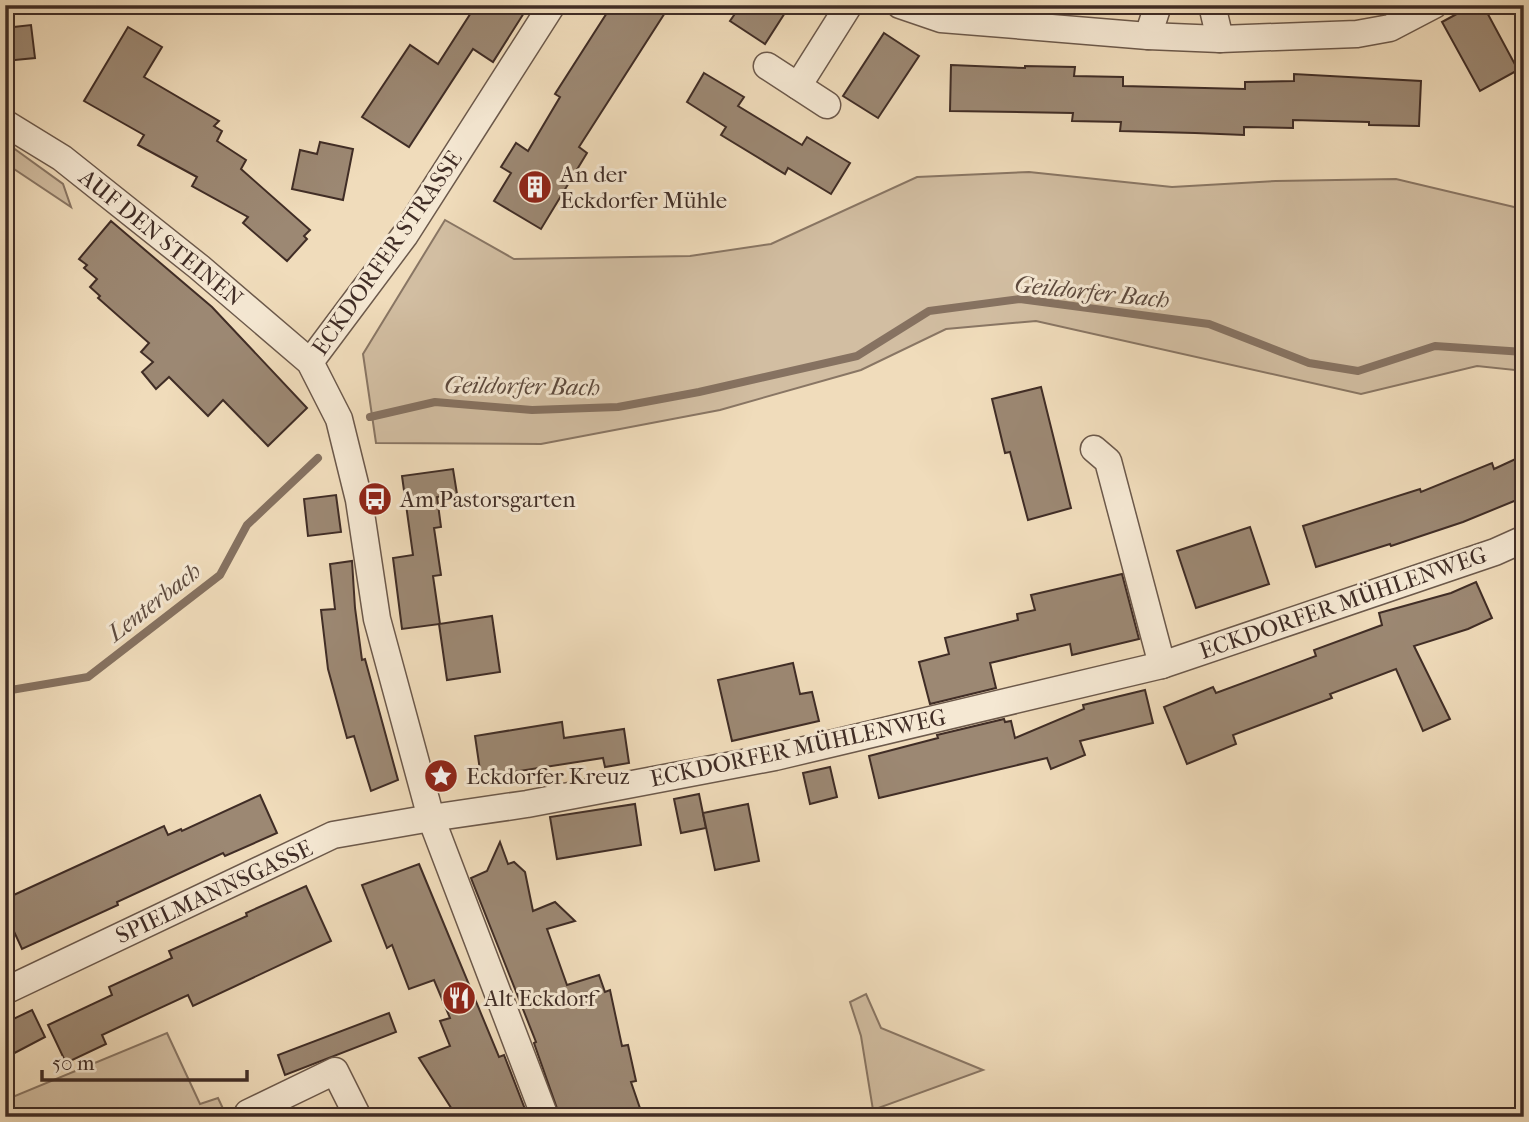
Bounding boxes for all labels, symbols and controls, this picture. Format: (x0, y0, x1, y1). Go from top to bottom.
street label: ECKDORFER STRASSE (306, 146, 468, 360)
place label: An der Eckdorfer Mühle (559, 161, 727, 214)
street label: AUF DEN STEINEN (73, 163, 248, 312)
building icon: An der Eckdorfer Mühle (516, 168, 554, 206)
water label: Geildorfer Bach (1013, 270, 1171, 314)
water label: Geildorfer Bach (444, 371, 600, 401)
bus stop icon: Am Pastorsgarten (356, 480, 394, 518)
place label: Am Pastorsgarten (399, 486, 576, 513)
street label: ECKDORFER MÜHLENWEG (1196, 541, 1490, 665)
water label: Lenterbach (100, 557, 206, 648)
street label: ECKDORFER MÜHLENWEG (648, 703, 948, 793)
place icon: Eckdorfer Kreuz (422, 757, 460, 795)
place label: Eckdorfer Kreuz (466, 763, 630, 790)
street label: SPIELMANNSGASSE (111, 835, 317, 949)
restaurant icon: Alt Eckdorf (440, 979, 478, 1017)
place label: Alt Eckdorf (483, 985, 600, 1012)
scale bar (42, 1038, 247, 1082)
text: 50 m (52, 1051, 95, 1075)

